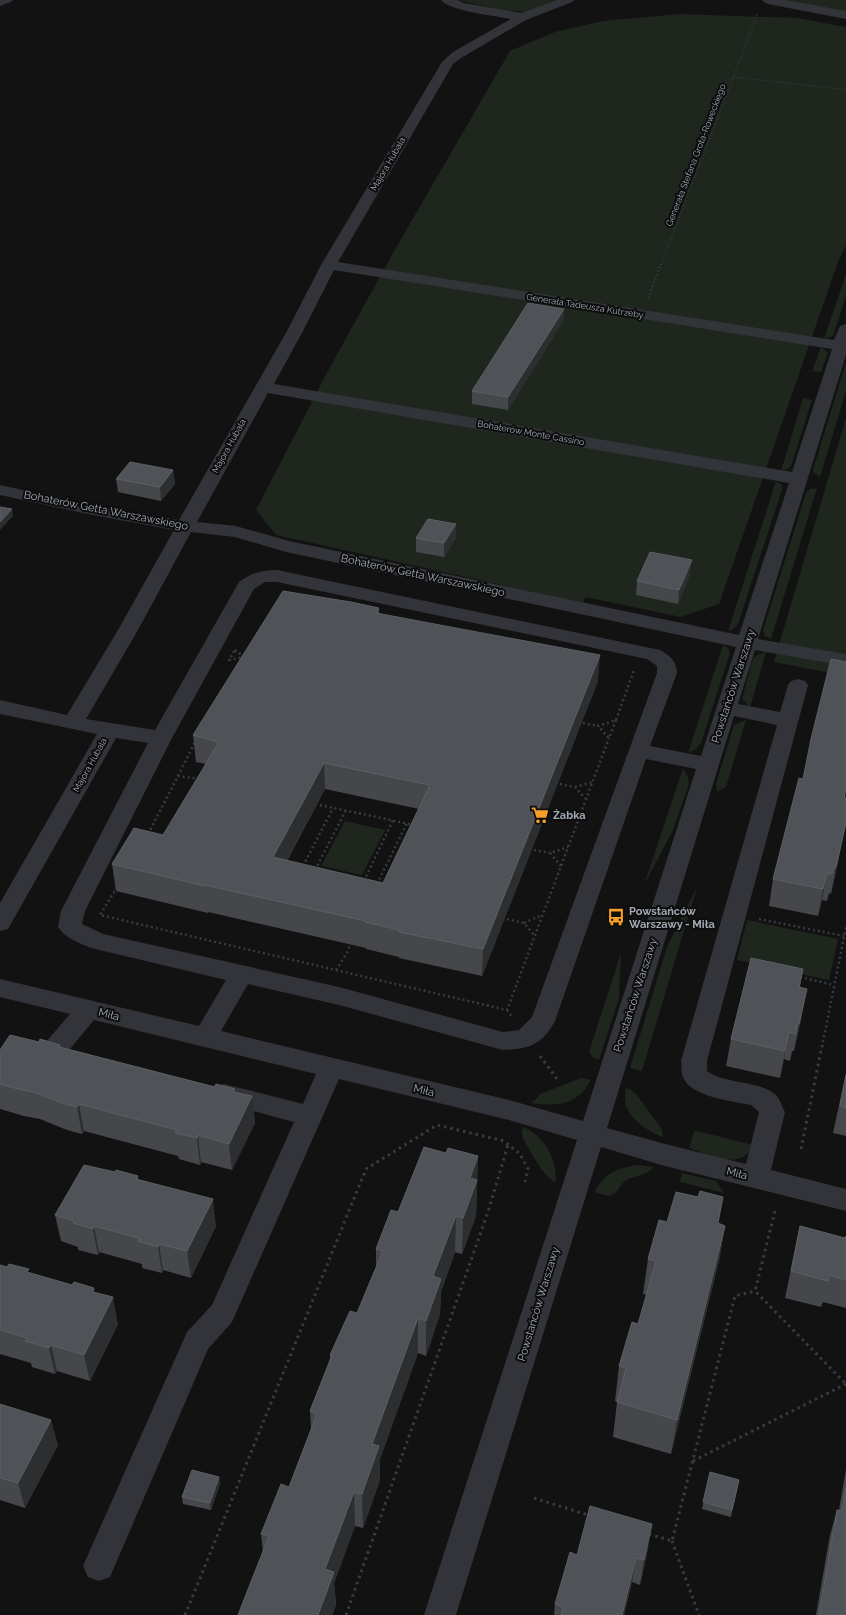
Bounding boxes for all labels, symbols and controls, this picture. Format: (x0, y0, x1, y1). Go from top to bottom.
street label: Generała Stefana Grota-Roweckiego (664, 82, 728, 228)
street label: Majora Hubala (369, 135, 407, 193)
street label: Generała Tadeusza Kutrzeby (526, 292, 644, 320)
street label: Majora Hubala (210, 417, 248, 475)
street label: Bohaterów Monte Cassino (477, 419, 585, 447)
street label: Bohaterów Getta Warszawskiego (23, 488, 190, 533)
street label: Bohaterów Getta Warszawskiego (340, 552, 507, 599)
street label: Powstańców Warszawy (709, 628, 758, 745)
street label: Majora Hubala (71, 736, 109, 794)
supermarket icon: Żabka (530, 805, 550, 825)
place label: Żabka (553, 808, 586, 822)
place label: Powstańców Warszawy - Miła (629, 905, 715, 931)
bus stop icon: Powstańców Warszawy - Miła (606, 907, 626, 927)
street label: Powstańców Warszawy (611, 937, 660, 1054)
street label: Miła (97, 1006, 121, 1023)
street label: Miła (412, 1082, 436, 1099)
street label: Miła (725, 1165, 749, 1182)
street label: Powstańców Warszawy (515, 1245, 562, 1363)

